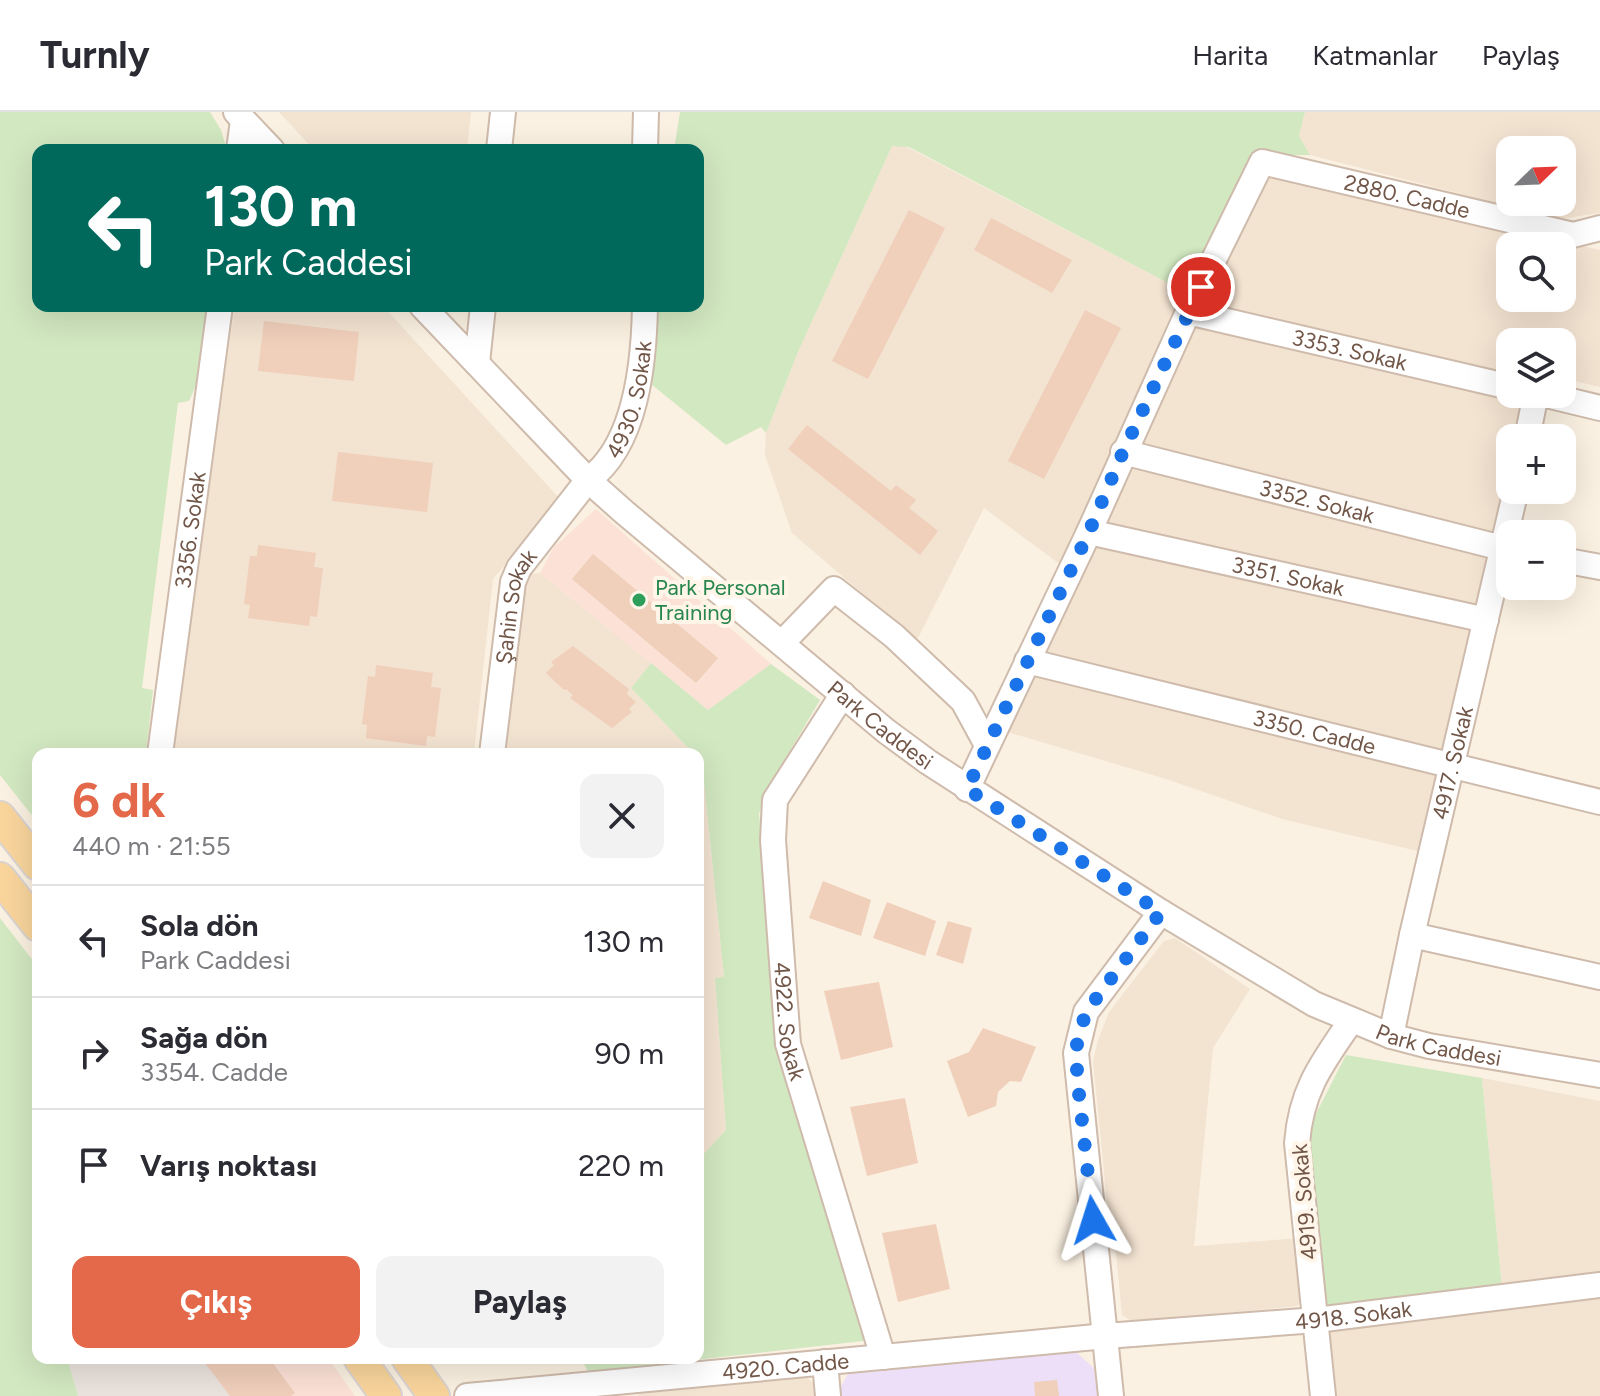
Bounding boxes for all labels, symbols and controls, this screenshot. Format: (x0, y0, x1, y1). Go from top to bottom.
text: Turnly (40, 32, 150, 78)
text: Harita (1192, 38, 1268, 72)
text: Katmanlar (1312, 38, 1438, 72)
text: Paylaş (1482, 38, 1560, 72)
north arrow (1496, 136, 1576, 216)
map controls (1496, 136, 1576, 600)
street label: 2880. Cadde (1341, 169, 1473, 224)
text: 130 m (204, 173, 357, 240)
icon: left (72, 176, 176, 280)
button: search (1496, 232, 1576, 312)
text: Park Caddesi (204, 241, 413, 284)
pin (1167, 253, 1235, 321)
icon: arrive (1179, 265, 1223, 309)
street label: 3353. Sokak (1289, 324, 1410, 377)
button: layers (1496, 328, 1576, 408)
street label: 4930. Sokak (600, 340, 657, 464)
button: + (1496, 424, 1576, 504)
street label: 3356. Sokak (169, 470, 212, 590)
street label: 3352. Sokak (1256, 474, 1377, 529)
button: − (1496, 520, 1576, 600)
street label: Şahin Sokak (490, 543, 543, 666)
street label: 3351. Sokak (1229, 551, 1347, 602)
place label: Park Personal Training (655, 574, 786, 626)
marker: Park Personal Training (630, 591, 648, 609)
street label: Park Caddesi (822, 675, 938, 776)
street label: 4917. Sokak (1426, 703, 1479, 822)
street label: 3350. Cadde (1250, 704, 1379, 760)
text: 6 dk (72, 771, 166, 829)
button: close (580, 774, 664, 858)
text: 440 m · 21:55 (72, 830, 231, 862)
text: Sola dön (140, 907, 258, 944)
icon: left (72, 919, 116, 963)
text: 130 m (583, 923, 664, 960)
text: Park Caddesi (140, 944, 291, 976)
street label: 4922. Sokak (768, 961, 811, 1084)
street label: Park Caddesi (1372, 1018, 1503, 1072)
text: Sağa dön (140, 1019, 268, 1056)
icon: right (72, 1031, 116, 1075)
text: 90 m (595, 1035, 664, 1072)
text: 3354. Cadde (140, 1056, 288, 1088)
icon: arrive (72, 1143, 116, 1187)
street label: 4919. Sokak (1286, 1143, 1323, 1261)
text: Varış noktası (140, 1147, 317, 1184)
text: 220 m (578, 1147, 664, 1184)
position arrow (1051, 1178, 1135, 1262)
button: Çıkış (72, 1256, 360, 1348)
button: Paylaş (376, 1256, 664, 1348)
street label: 4918. Sokak (1294, 1295, 1414, 1336)
street label: 4920. Cadde (721, 1347, 850, 1386)

